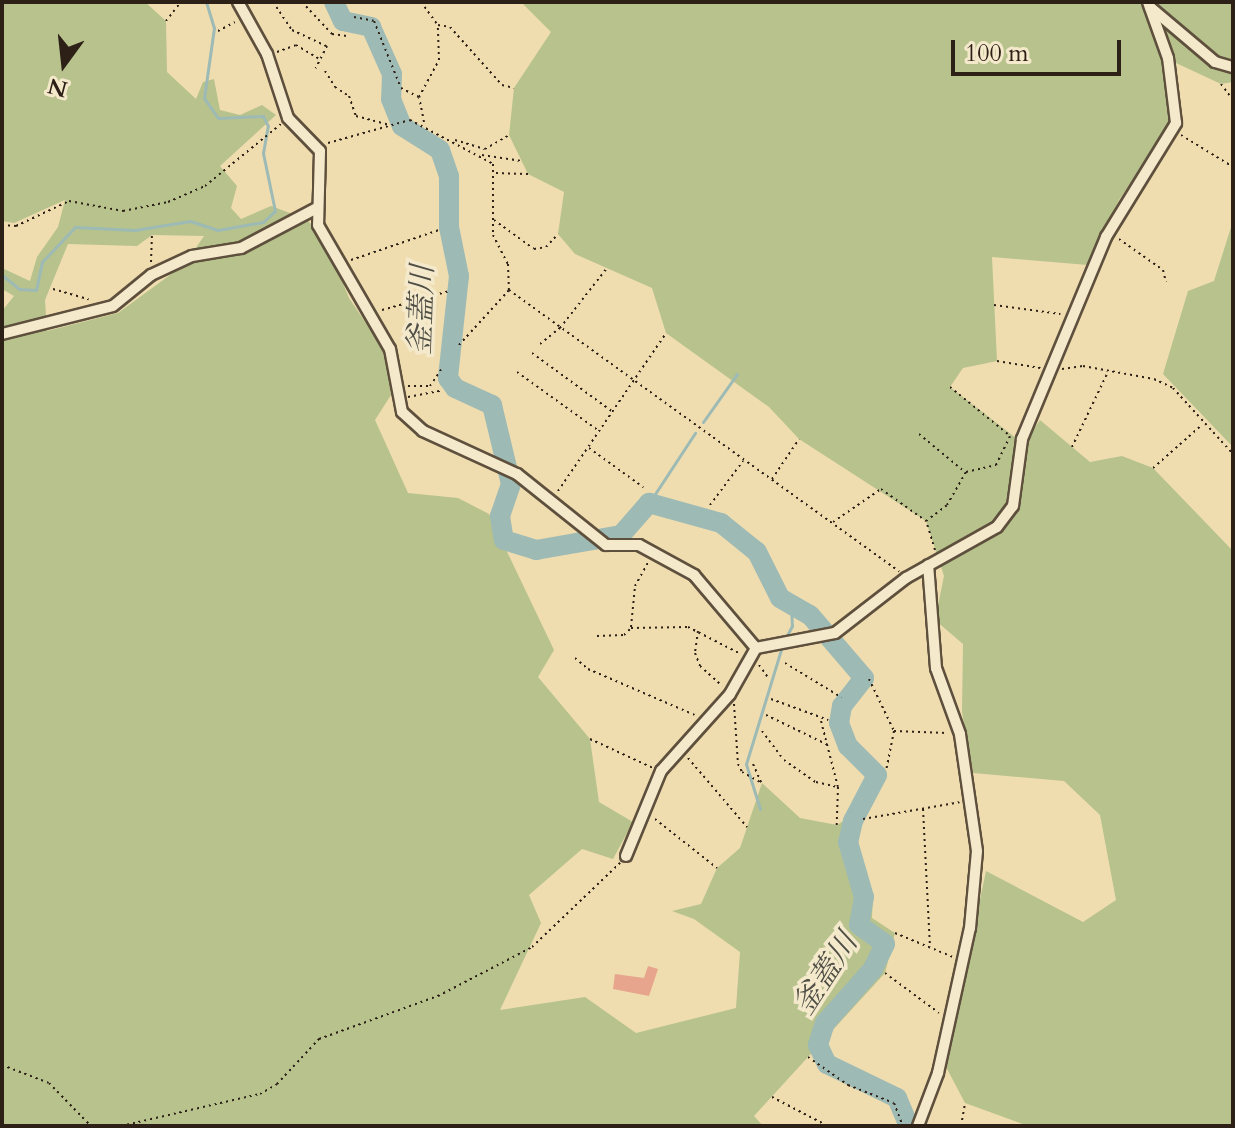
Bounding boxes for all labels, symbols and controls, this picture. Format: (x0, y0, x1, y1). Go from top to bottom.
north arrow (24, 24, 104, 104)
scale bar (955, 24, 1125, 74)
text: 100 m (965, 37, 1029, 70)
text: N (45, 70, 71, 104)
water label: 釜蓋川 (402, 264, 442, 356)
water label: 釜蓋川 (786, 926, 866, 1022)

